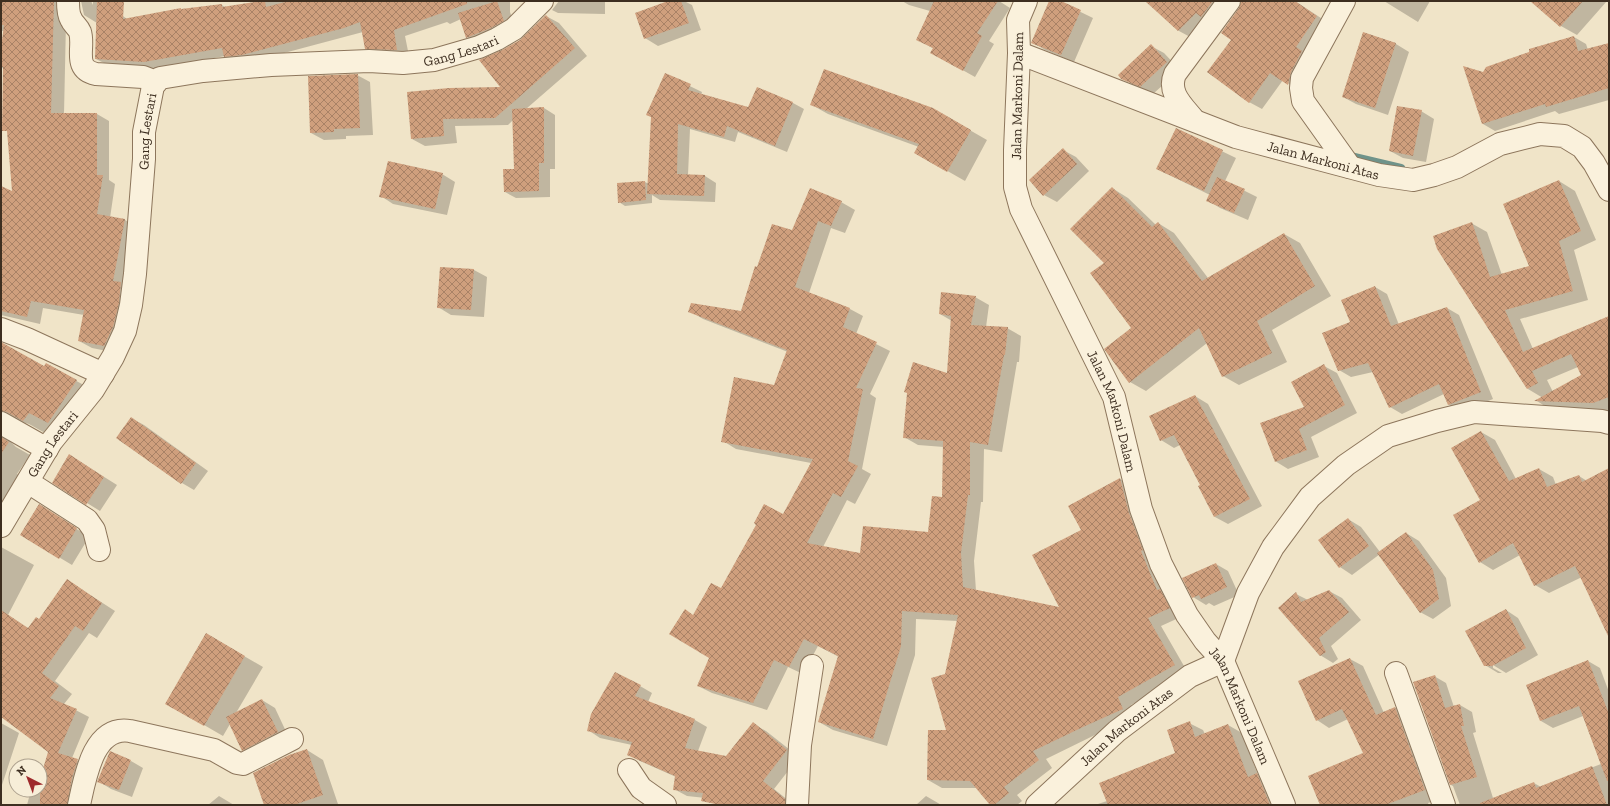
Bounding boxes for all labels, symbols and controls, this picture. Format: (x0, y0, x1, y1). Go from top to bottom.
street label: Gang Lestari (423, 31, 501, 70)
street label: Jalan Markoni Dalam (1008, 32, 1027, 160)
street label: Gang Lestari (135, 91, 160, 171)
street label: Jalan Markoni Atas (1265, 138, 1381, 184)
street label: Jalan Markoni Dalam (1083, 348, 1140, 474)
street label: Gang Lestari (24, 407, 82, 481)
street label: Jalan Markoni Dalam (1205, 643, 1274, 767)
street label: Jalan Markoni Atas (1077, 684, 1176, 770)
north arrow (8, 758, 48, 798)
text: N (14, 763, 30, 779)

